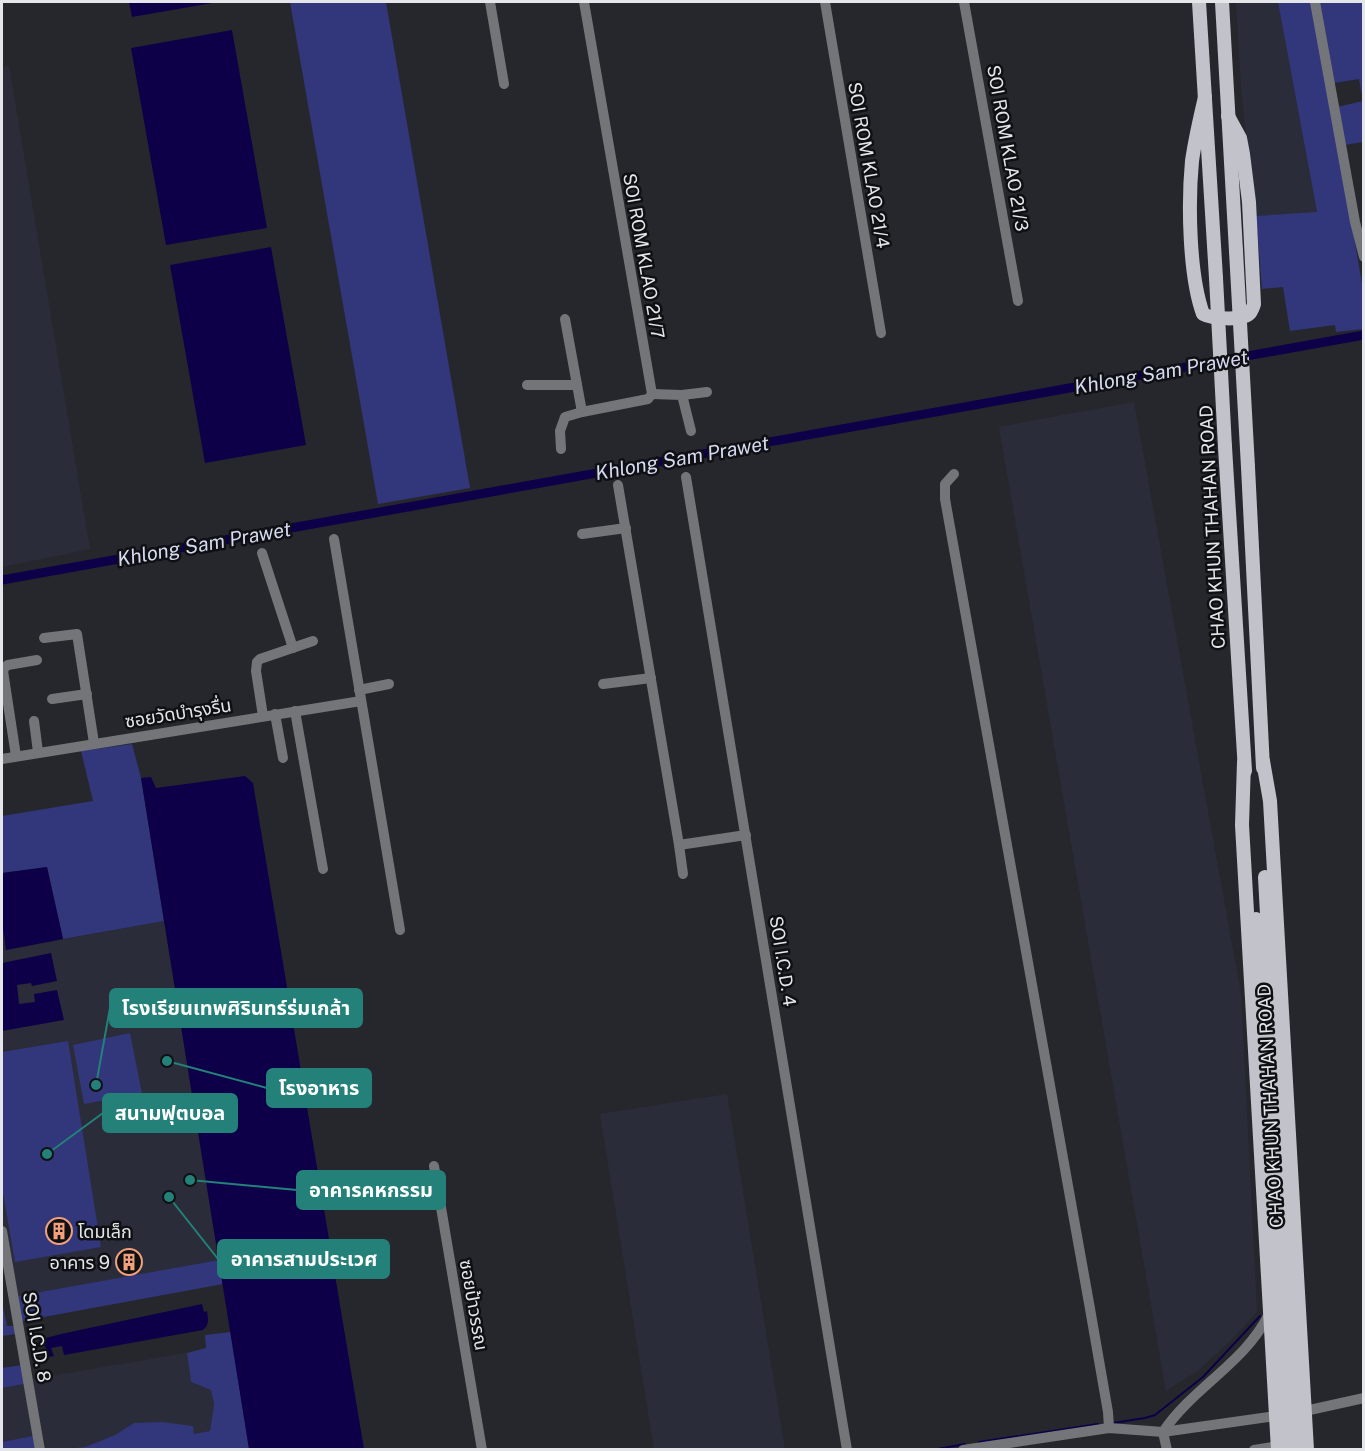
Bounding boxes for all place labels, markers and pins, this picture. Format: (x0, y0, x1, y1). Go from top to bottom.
callout: โรงเรียนเทพศิรินทร์ร่มเกล้า (110, 989, 362, 1027)
callout: โรงอาหาร (267, 1069, 371, 1107)
callout: สนามฟุตบอล (103, 1094, 237, 1132)
callout: อาคารคหกรรม (297, 1171, 445, 1209)
building icon: โดมเล็ก (44, 1216, 74, 1246)
place label: โดมเล็ก (78, 1221, 132, 1242)
callout: อาคารสามประเวศ (218, 1240, 389, 1278)
building icon: อาคาร 9 (114, 1247, 144, 1277)
place label: อาคาร 9 (50, 1252, 110, 1273)

